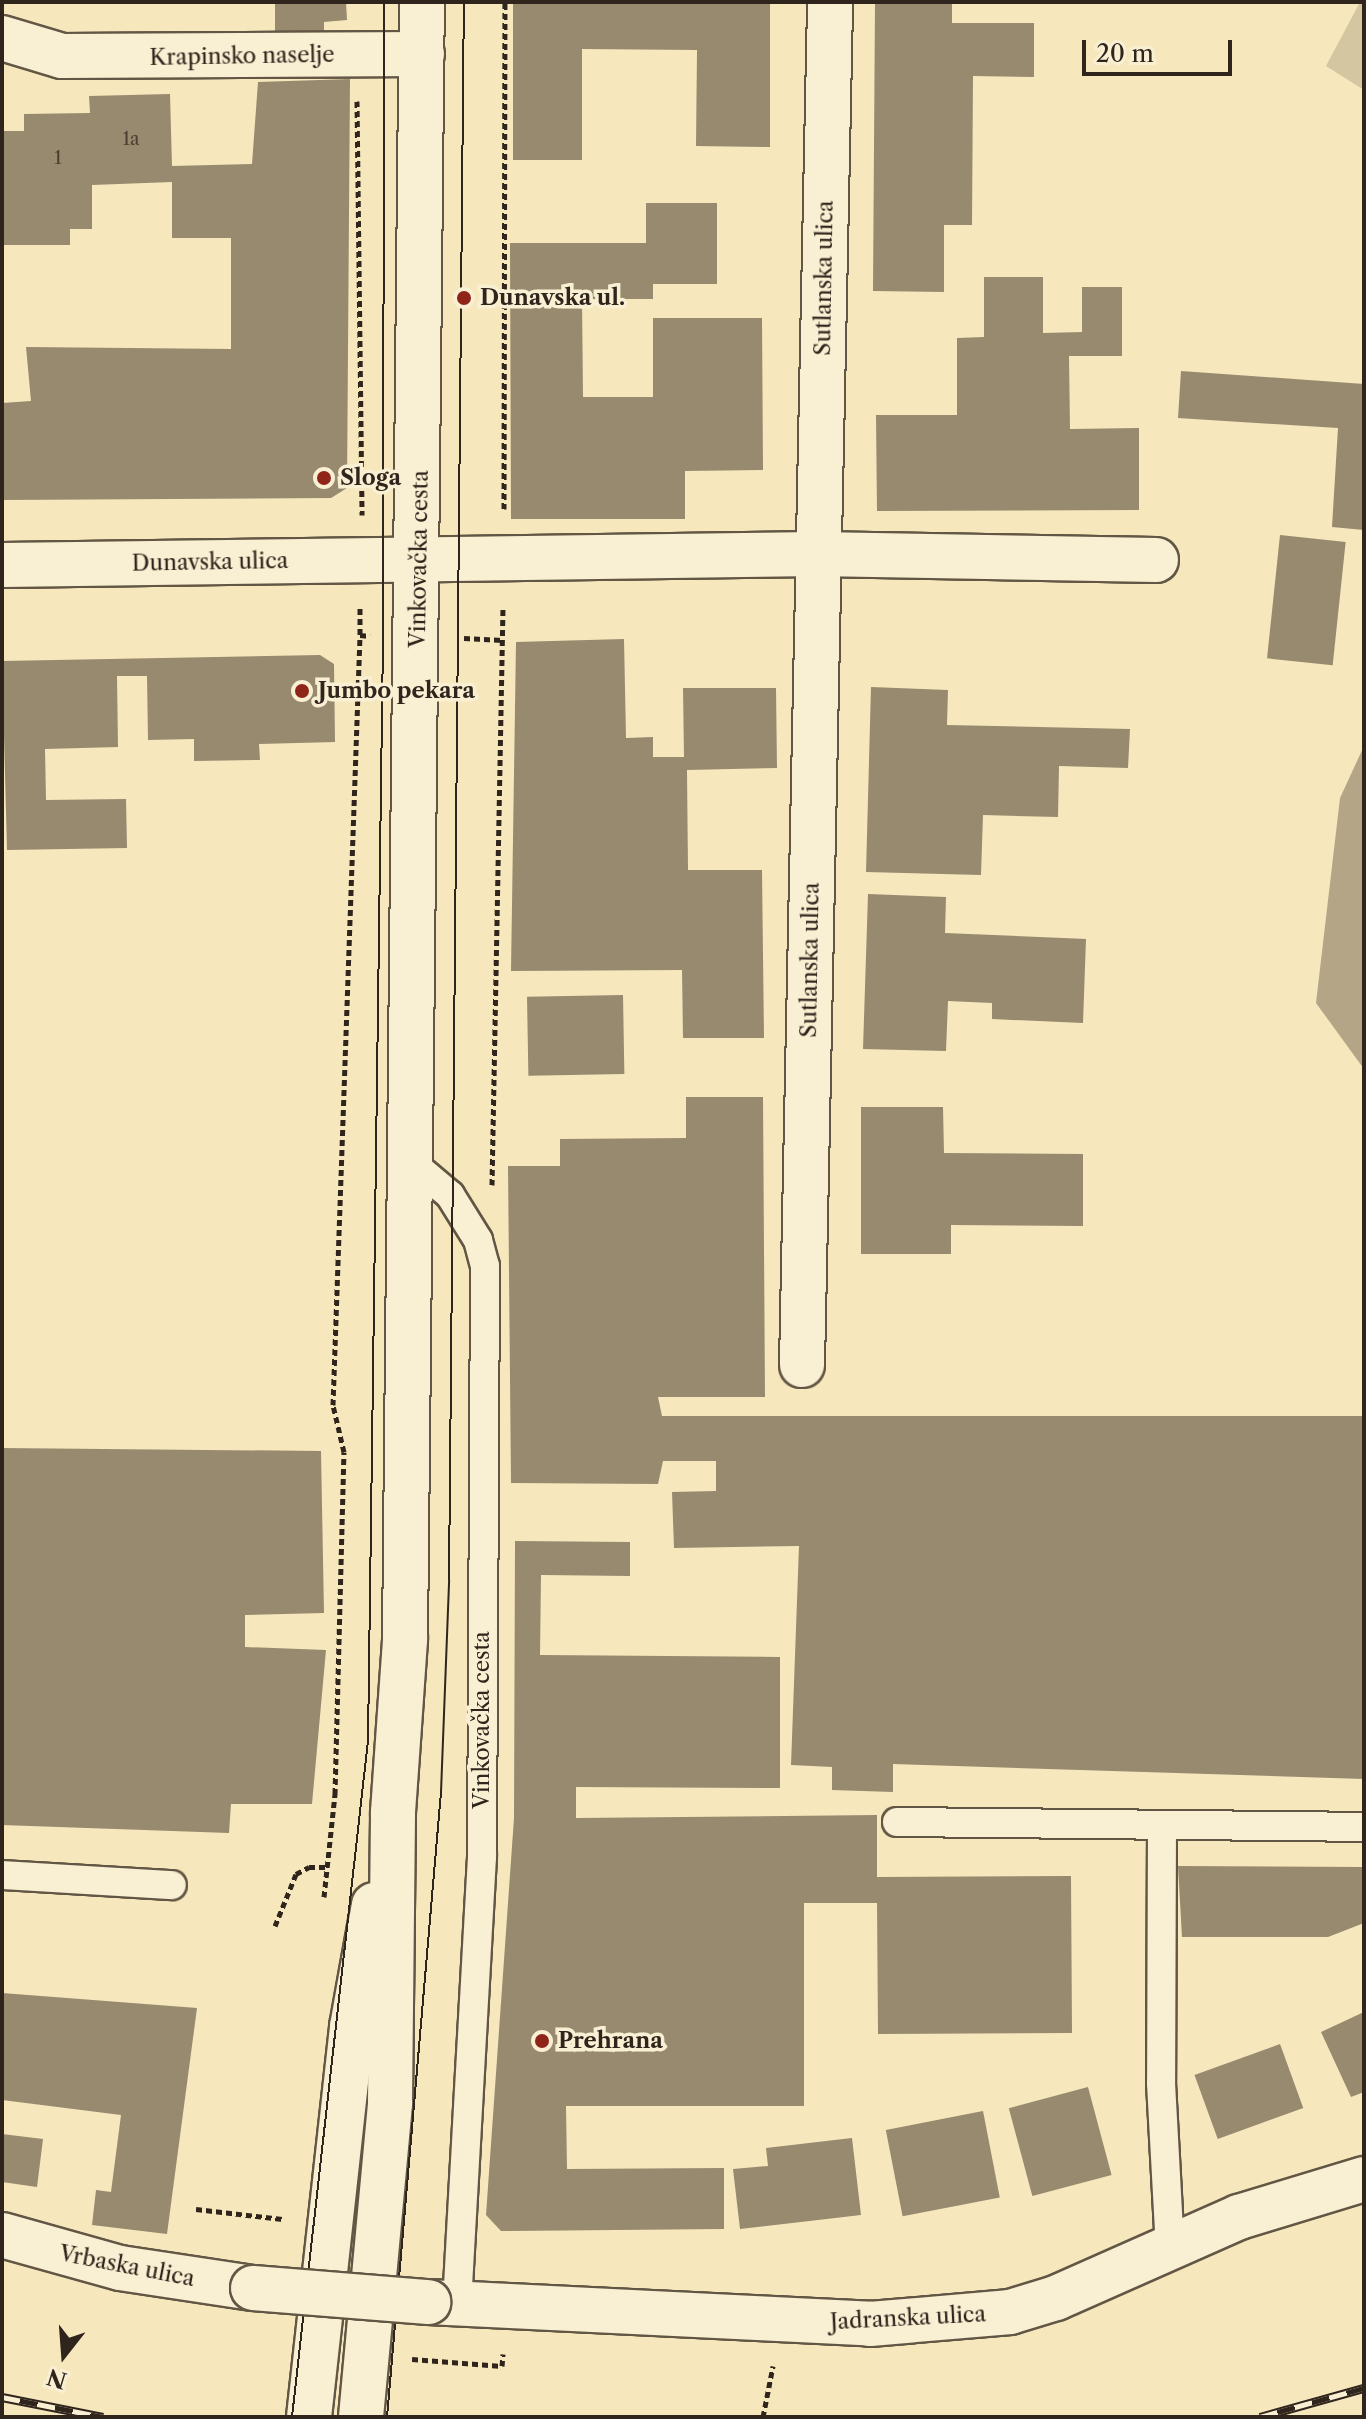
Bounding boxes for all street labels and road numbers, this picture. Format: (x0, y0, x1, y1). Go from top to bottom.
street label: Krapinsko naselje (149, 41, 335, 71)
street label: Sutlanska ulica (809, 200, 839, 356)
street label: Vinkovačka cesta (404, 470, 434, 648)
street label: Dunavska ulica (131, 547, 289, 577)
street label: Sutlanska ulica (795, 882, 825, 1038)
street label: Vinkovačka cesta (469, 1631, 495, 1809)
street label: Vrbaska ulica (57, 2240, 197, 2292)
street label: Jadranska ulica (829, 2301, 987, 2335)

